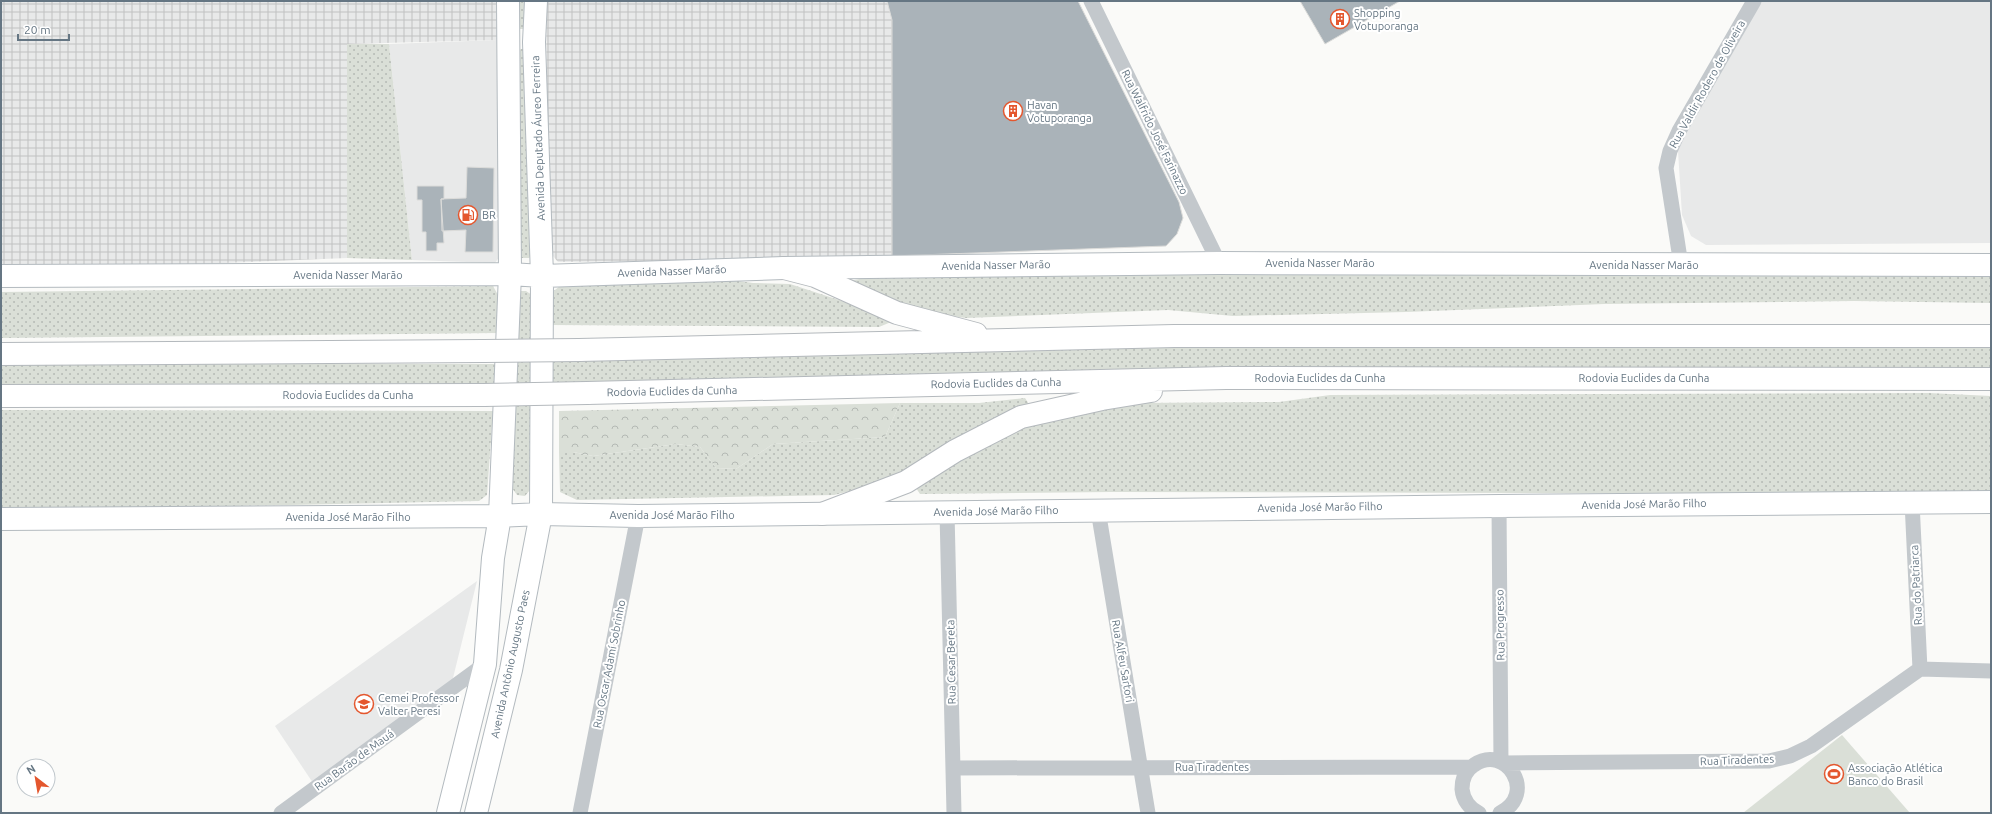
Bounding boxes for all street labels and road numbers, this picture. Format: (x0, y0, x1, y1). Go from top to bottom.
street label: Rua Valdir Rodero de Oliveira (1667, 18, 1747, 150)
street label: Avenida Deputado Áureo Ferreira (528, 55, 547, 221)
street label: Rua Walfrido José Farinazzo (1119, 67, 1191, 197)
street label: Avenida Nasser Marão (1265, 257, 1375, 269)
street label: Avenida Nasser Marão (941, 258, 1051, 272)
street label: Avenida Nasser Marão (1589, 259, 1699, 271)
street label: Avenida Nasser Marão (617, 263, 727, 279)
street label: Avenida Nasser Marão (293, 269, 403, 281)
street label: Rodovia Euclides da Cunha (1255, 372, 1385, 384)
street label: Rodovia Euclides da Cunha (1579, 372, 1709, 384)
street label: Rodovia Euclides da Cunha (930, 376, 1062, 390)
street label: Rodovia Euclides da Cunha (606, 384, 738, 398)
street label: Rodovia Euclides da Cunha (283, 389, 413, 401)
street label: Avenida José Marão Filho (1581, 497, 1707, 511)
street label: Avenida José Marão Filho (1257, 500, 1383, 514)
street label: Avenida José Marão Filho (933, 504, 1059, 518)
street label: Avenida José Marão Filho (609, 509, 735, 521)
street label: Avenida José Marão Filho (285, 511, 411, 523)
street label: Rua do Patriarca (1908, 544, 1924, 626)
street label: Avenida Antônio Augusto Paes (488, 589, 532, 739)
street label: Rua Progresso (1493, 589, 1507, 661)
street label: Rua Oscar Adamí Sobrinho (591, 599, 627, 729)
street label: Rua Alfeu Sartori (1110, 619, 1136, 703)
street label: Rua Cesar Bereta (944, 620, 958, 704)
street label: Rua Barão de Mauá (312, 727, 396, 793)
street label: Rua Tiradentes (1700, 753, 1774, 767)
street label: Rua Tiradentes (1175, 761, 1249, 773)

